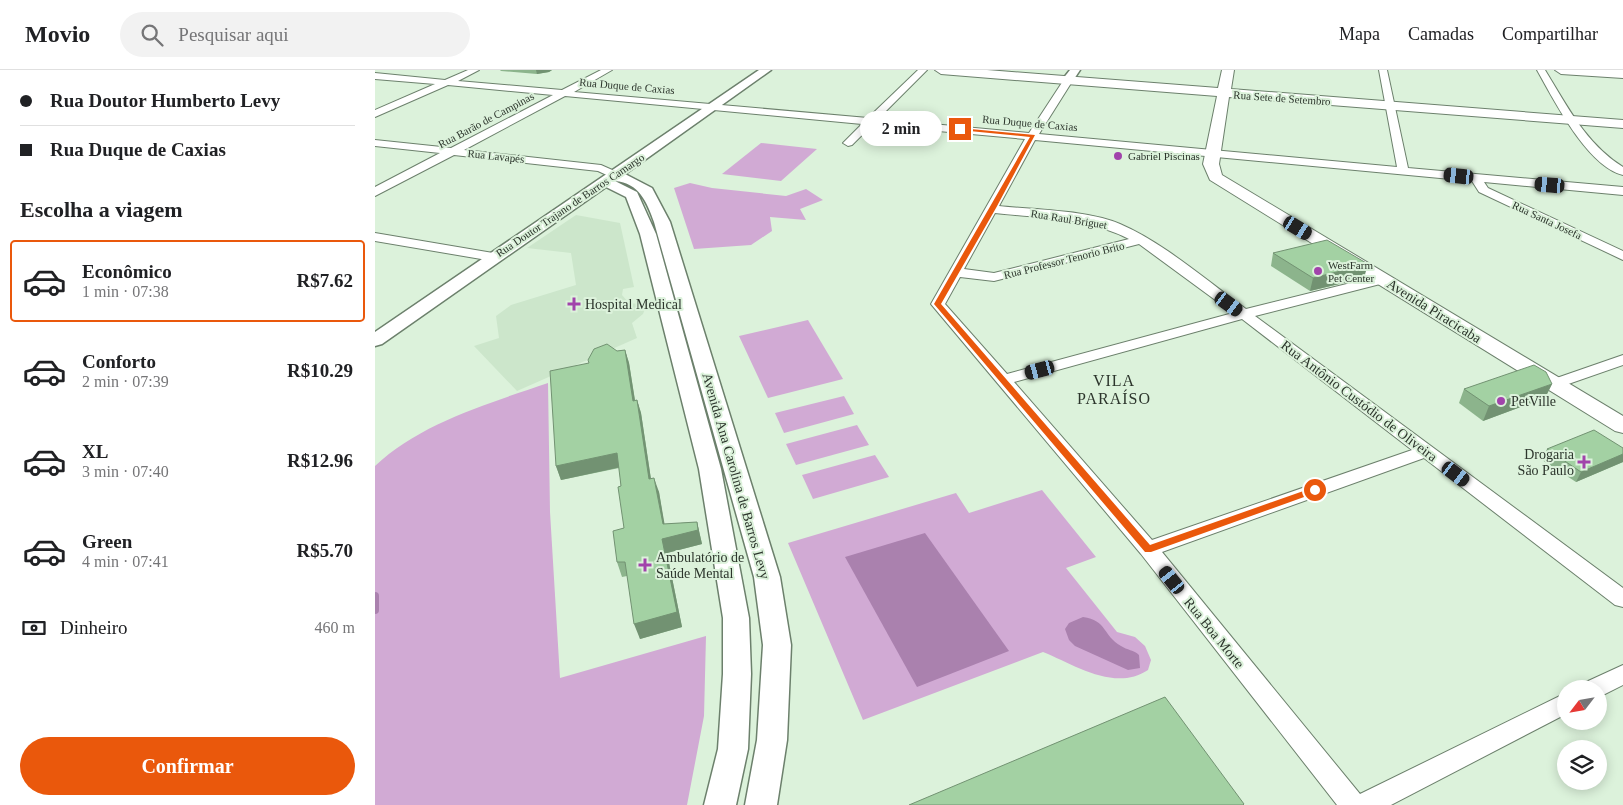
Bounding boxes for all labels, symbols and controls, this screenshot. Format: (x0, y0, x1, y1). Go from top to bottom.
search box (120, 12, 470, 57)
text: Movio (25, 21, 90, 47)
icon: search (138, 21, 166, 49)
text: Pesquisar aqui (178, 24, 289, 45)
text: Mapa (1339, 24, 1380, 44)
text: Camadas (1408, 24, 1474, 44)
text: Compartilhar (1502, 24, 1598, 44)
street label: Rua Duque de Caxias (579, 76, 675, 96)
street label: Rua Sete de Setembro (1233, 89, 1332, 107)
text: Rua Doutor Humberto Levy (50, 90, 280, 111)
street label: Rua Barão de Campinas (436, 90, 536, 150)
callout: 2 min (860, 112, 943, 146)
street label: Rua Duque de Caxias (982, 113, 1078, 133)
route end (949, 118, 971, 140)
text: 2 min (882, 120, 920, 137)
text: Rua Duque de Caxias (50, 139, 226, 160)
street label: Rua Lavapés (467, 147, 525, 165)
marker: Gabriel Piscinas (1112, 150, 1124, 162)
place label: Gabriel Piscinas (1128, 150, 1200, 162)
street label: Rua Doutor Trajano de Barros Camargo (494, 151, 647, 259)
car (1443, 167, 1474, 185)
car (1534, 176, 1565, 194)
text: Escolha a viagem (20, 197, 183, 222)
street label: Rua Santa Josefa (1510, 199, 1584, 241)
street label: Rua Raul Briguet (1030, 207, 1108, 231)
car (1281, 214, 1314, 242)
street label: Rua Professor Tenorio Brito (1002, 239, 1126, 281)
icon: car (22, 259, 67, 304)
place label: WestFarm Pet Center (1328, 259, 1374, 284)
text: Econômico (82, 261, 172, 282)
marker: WestFarm Pet Center (1312, 265, 1324, 277)
text: R$7.62 (297, 270, 353, 291)
street label: Avenida Piracicaba (1384, 276, 1485, 346)
text: 1 min · 07:38 (82, 283, 169, 300)
car (1212, 289, 1245, 319)
marker: Hospital Medical (567, 297, 581, 311)
place label: Hospital Medical (585, 297, 682, 312)
street label: Rua Antônio Custódio de Oliveira (1278, 337, 1441, 465)
icon: car (22, 349, 67, 394)
text: Conforto (82, 351, 156, 372)
car (1023, 359, 1056, 381)
text: R$10.29 (287, 360, 353, 381)
street label: Avenida Ana Carolina de Barros Levy (699, 371, 773, 581)
district label: VILA PARAÍSO (1077, 372, 1151, 407)
text: 2 min · 07:39 (82, 373, 169, 390)
place label: PetVille (1511, 394, 1556, 409)
marker: PetVille (1495, 395, 1507, 407)
icon: car (22, 439, 67, 484)
text: XL (82, 441, 108, 462)
place label: Drogaria São Paulo (1518, 447, 1575, 478)
text: R$12.96 (287, 450, 353, 471)
marker: Drogaria São Paulo (1578, 456, 1590, 468)
car (1439, 459, 1472, 489)
text: 3 min · 07:40 (82, 463, 169, 480)
route start (1304, 479, 1326, 501)
icon: car (22, 529, 67, 574)
text: Green (82, 531, 132, 552)
text: R$5.70 (297, 540, 353, 561)
place label: Ambulatório de Saúde Mental (656, 550, 744, 581)
text: 4 min · 07:41 (82, 553, 169, 570)
marker: Ambulatório de Saúde Mental (638, 558, 652, 572)
car (1156, 564, 1187, 596)
street label: Rua Boa Morte (1181, 595, 1247, 671)
icon: cash (20, 614, 48, 642)
text: Dinheiro (60, 617, 128, 638)
text: 460 m (315, 619, 355, 636)
north arrow (1557, 680, 1607, 730)
map controls (1557, 680, 1607, 790)
button: Confirmar (20, 737, 355, 795)
button: layers (1557, 740, 1607, 790)

